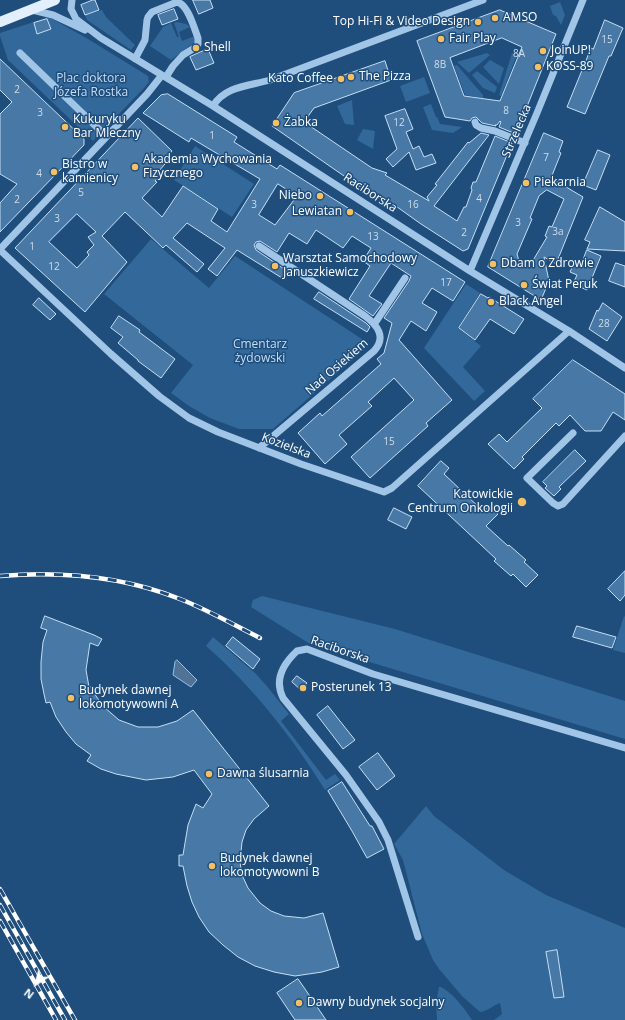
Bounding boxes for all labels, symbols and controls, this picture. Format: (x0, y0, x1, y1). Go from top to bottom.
place label: AMSO (503, 11, 537, 25)
marker: AMSO (490, 13, 500, 23)
place label: Top Hi-Fi & Video Design (333, 15, 470, 29)
marker: Top Hi-Fi & Video Design (473, 17, 483, 27)
place label: Fair Play (449, 32, 496, 46)
marker: Fair Play (436, 34, 446, 44)
house number: 15 (601, 34, 613, 46)
place label: Shell (204, 41, 231, 55)
marker: Shell (191, 43, 201, 53)
place label: JoinUP! (551, 44, 591, 58)
marker: JoinUP! (538, 46, 548, 56)
house number: 8A (513, 48, 525, 60)
house number: 8B (434, 59, 446, 71)
place label: KOSS-89 (546, 60, 593, 74)
marker: KOSS-89 (533, 62, 543, 72)
place label: The Pizza (359, 70, 411, 84)
park label: Plac doktora Józefa Rostka (54, 72, 128, 100)
place label: Kato Coffee (268, 72, 333, 86)
marker: The Pizza (346, 72, 356, 82)
marker: Kato Coffee (336, 74, 346, 84)
house number: 2 (14, 84, 20, 96)
street label: Strzelecka (499, 102, 535, 160)
house number: 8 (503, 105, 509, 117)
house number: 3 (37, 107, 43, 119)
place label: Kukuryku Bar Mleczny (73, 113, 141, 141)
place label: Żabka (284, 116, 318, 130)
house number: 12 (393, 117, 405, 129)
marker: Żabka (271, 118, 281, 128)
marker: Kukuryku Bar Mleczny (60, 122, 70, 132)
house number: 1 (209, 130, 215, 142)
house number: 7 (543, 152, 549, 164)
place label: Akademia Wychowania Fizycznego (143, 153, 272, 181)
place label: Bistro w kamienicy (62, 158, 118, 186)
marker: Akademia Wychowania Fizycznego (130, 162, 140, 172)
marker: Bistro w kamienicy (49, 167, 59, 177)
house number: 4 (36, 168, 42, 180)
street label: Raciborska (340, 170, 400, 216)
place label: Piekarnia (534, 176, 586, 190)
marker: Piekarnia (521, 178, 531, 188)
house number: 5 (78, 187, 84, 199)
place label: Niebo (279, 189, 312, 203)
marker: Niebo (315, 191, 325, 201)
house number: 4 (476, 193, 482, 205)
house number: 2 (14, 194, 20, 206)
house number: 3 (251, 199, 257, 211)
house number: 16 (407, 199, 419, 211)
place label: Lewiatan (292, 205, 342, 219)
marker: Lewiatan (345, 207, 355, 217)
house number: 3 (54, 213, 60, 225)
house number: 3 (515, 217, 521, 229)
house number: 3a (552, 226, 564, 238)
house number: 2 (461, 227, 467, 239)
house number: 13 (367, 231, 379, 243)
house number: 1 (29, 241, 35, 253)
place label: Warsztat Samochodowy Januszkiewicz (283, 252, 417, 280)
place label: Dbam o Zdrowie (501, 257, 594, 271)
marker: Dbam o Zdrowie (488, 259, 498, 269)
house number: 12 (48, 261, 60, 273)
marker: Warsztat Samochodowy Januszkiewicz (270, 261, 280, 271)
house number: 17 (440, 277, 452, 289)
place label: Świat Peruk (532, 278, 597, 292)
marker: Świat Peruk (519, 280, 529, 290)
place label: Black Angel (499, 295, 563, 309)
marker: Black Angel (486, 297, 496, 307)
house number: 28 (598, 318, 610, 330)
street label: Nad Osiekiem (303, 336, 371, 398)
park label: Cmentarz żydowski (233, 338, 287, 366)
street label: Kozielska (259, 430, 313, 462)
house number: 15 (383, 436, 395, 448)
place label: Katowickie Centrum Onkologii (408, 488, 513, 516)
marker: Katowickie Centrum Onkologii (516, 496, 528, 508)
street label: Raciborska (309, 633, 371, 667)
place label: Posterunek 13 (311, 681, 392, 695)
marker: Posterunek 13 (298, 683, 308, 693)
place label: Budynek dawnej lokomotywowni A (79, 684, 178, 712)
marker: Budynek dawnej lokomotywowni A (66, 693, 76, 703)
place label: Dawna ślusarnia (217, 767, 309, 781)
marker: Dawna ślusarnia (204, 769, 214, 779)
place label: Budynek dawnej lokomotywowni B (220, 852, 319, 880)
marker: Budynek dawnej lokomotywowni B (207, 861, 217, 871)
north arrow (16, 964, 56, 1004)
text: N (21, 985, 37, 1003)
place label: Dawny budynek socjalny (307, 996, 445, 1010)
marker: Dawny budynek socjalny (294, 998, 304, 1008)

